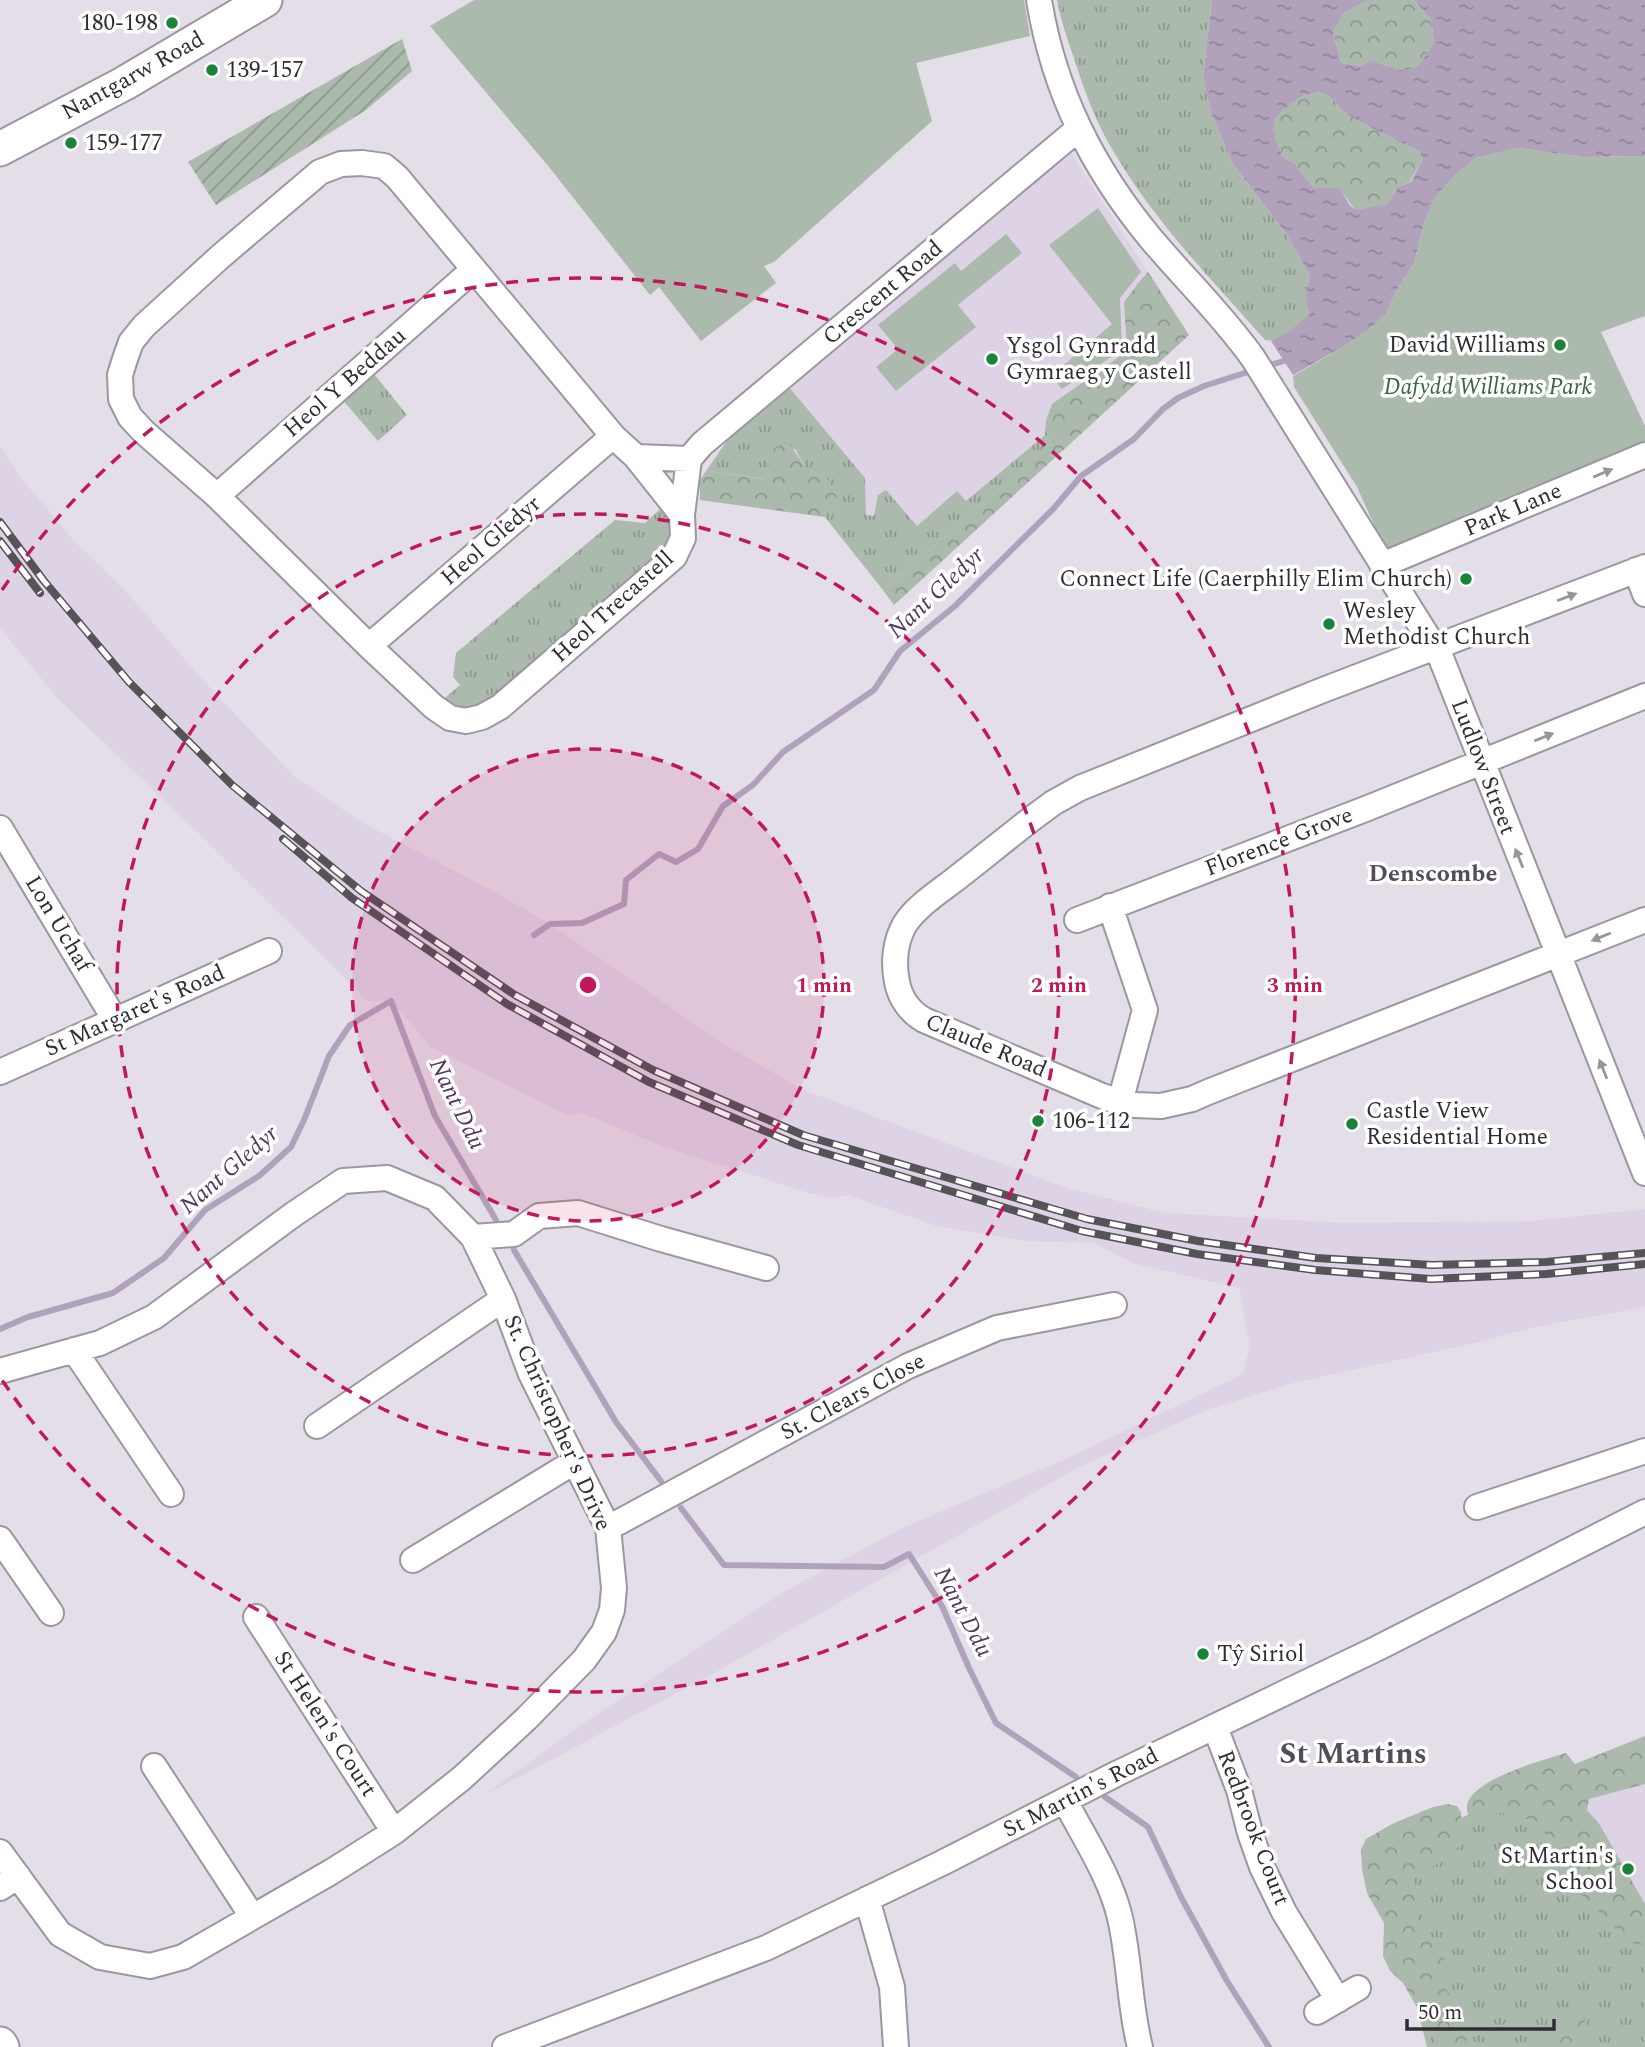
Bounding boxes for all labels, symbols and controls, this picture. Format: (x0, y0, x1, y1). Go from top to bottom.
place label: 180-198 (80, 6, 158, 41)
marker: 180-198 (164, 15, 180, 31)
street label: Nantgarw Road (55, 22, 211, 130)
place label: 139-157 (226, 53, 304, 88)
marker: 139-157 (204, 62, 220, 78)
place label: 159-177 (85, 126, 163, 161)
marker: 159-177 (63, 135, 79, 151)
street label: Crescent Road (815, 232, 951, 354)
street label: Heol Y Beddau (276, 319, 414, 447)
place label: David Williams (1389, 328, 1546, 363)
place label: Ysgol Gynradd Gymraeg y Castell (1006, 329, 1192, 390)
marker: David Williams (1552, 337, 1568, 353)
marker: Ysgol Gynradd Gymraeg y Castell (984, 351, 1000, 367)
park label: Dafydd Williams Park (1384, 370, 1593, 405)
one-way arrow (1593, 467, 1613, 479)
street label: Park Lane (1459, 474, 1567, 546)
street label: Heol Gledyr (433, 487, 549, 595)
water label: Nant Gledyr (879, 538, 993, 647)
street label: Heol Trecastell (544, 542, 682, 672)
place label: Connect Life (Caerphilly Elim Church) (1060, 562, 1452, 597)
marker: Connect Life (Caerphilly Elim Church) (1458, 571, 1474, 587)
one-way arrow (1556, 591, 1577, 602)
place label: Wesley Methodist Church (1343, 594, 1530, 655)
marker: Wesley Methodist Church (1321, 616, 1337, 632)
street label: Ludlow Street (1441, 694, 1525, 840)
one-way arrow (1534, 731, 1555, 742)
street label: Florence Grove (1200, 798, 1358, 886)
one-way arrow (1513, 847, 1524, 868)
district label: Denscombe (1369, 856, 1497, 892)
street label: Lon Uchaf (15, 869, 102, 981)
one-way arrow (1591, 932, 1612, 943)
street label: St Margaret's Road (39, 955, 231, 1066)
text: 1 min (796, 970, 852, 1002)
text: 2 min (1031, 970, 1087, 1002)
text: 3 min (1267, 970, 1323, 1002)
centre of rings (576, 973, 600, 997)
street label: Claude Road (920, 1005, 1052, 1087)
water label: Nant Ddu (419, 1052, 495, 1156)
one-way arrow (1598, 1058, 1609, 1079)
place label: Castle View Residential Home (1366, 1094, 1548, 1155)
place label: 106-112 (1052, 1104, 1130, 1139)
marker: 106-112 (1030, 1113, 1046, 1129)
water label: Nant Gledyr (172, 1116, 287, 1223)
marker: Castle View Residential Home (1344, 1116, 1360, 1132)
street label: St. Christopher's Drive (494, 1309, 620, 1537)
street label: St. Clears Close (774, 1344, 932, 1450)
water label: Nant Ddu (924, 1560, 1002, 1664)
place label: Tŷ Siriol (1217, 1637, 1304, 1672)
street label: St Helen's Court (265, 1644, 385, 1804)
marker: Tŷ Siriol (1195, 1646, 1211, 1662)
district label: St Martins (1279, 1731, 1427, 1777)
street label: St Martin's Road (997, 1739, 1165, 1847)
street label: Redbrook Court (1207, 1745, 1299, 1911)
place label: St Martin's School (1501, 1839, 1614, 1900)
marker: St Martin's School (1620, 1861, 1636, 1877)
scale bar (1407, 1988, 1554, 2032)
text: 50 m (1418, 1997, 1462, 2029)

